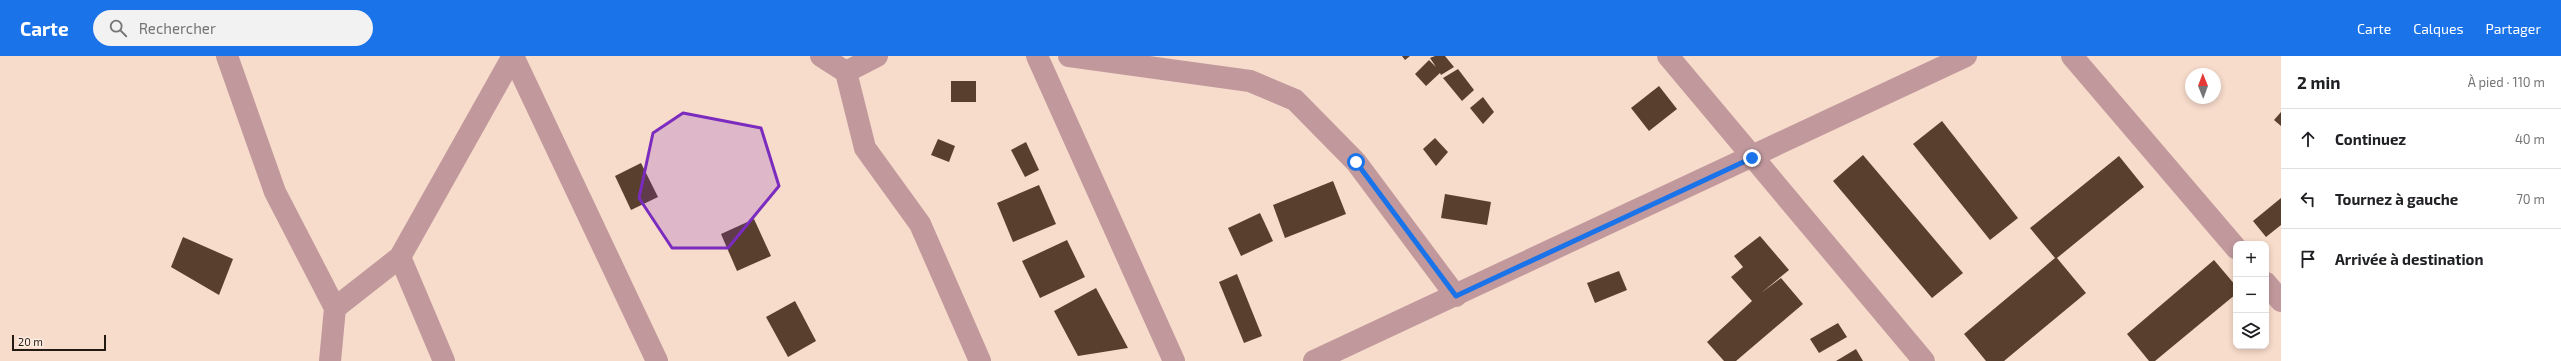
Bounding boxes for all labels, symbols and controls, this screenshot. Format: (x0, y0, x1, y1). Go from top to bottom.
search box (93, 10, 373, 46)
text: Carte (20, 17, 69, 40)
icon: search (107, 17, 129, 39)
text: Rechercher (139, 19, 216, 37)
text: Carte (2357, 20, 2391, 37)
text: Calques (2413, 20, 2464, 37)
text: Partager (2486, 20, 2541, 37)
north arrow (2185, 68, 2221, 104)
text: 2 min (2297, 72, 2340, 92)
text: À pied · 110 m (2468, 74, 2545, 90)
icon: ahead (2297, 128, 2319, 150)
text: Continuez (2335, 130, 2406, 148)
text: 40 m (2515, 131, 2545, 147)
route end (1743, 149, 1761, 167)
route start (1347, 153, 1365, 171)
icon: left (2297, 188, 2319, 210)
text: Tournez à gauche (2335, 190, 2458, 208)
text: 70 m (2516, 191, 2545, 207)
map controls (2233, 241, 2269, 349)
button: + (2233, 241, 2269, 277)
icon: arrive (2297, 248, 2319, 270)
text: Arrivée à destination (2335, 250, 2483, 268)
button: − (2233, 277, 2269, 313)
button: layers (2233, 313, 2269, 349)
scale bar (12, 333, 106, 352)
text: 20 m (18, 335, 43, 348)

